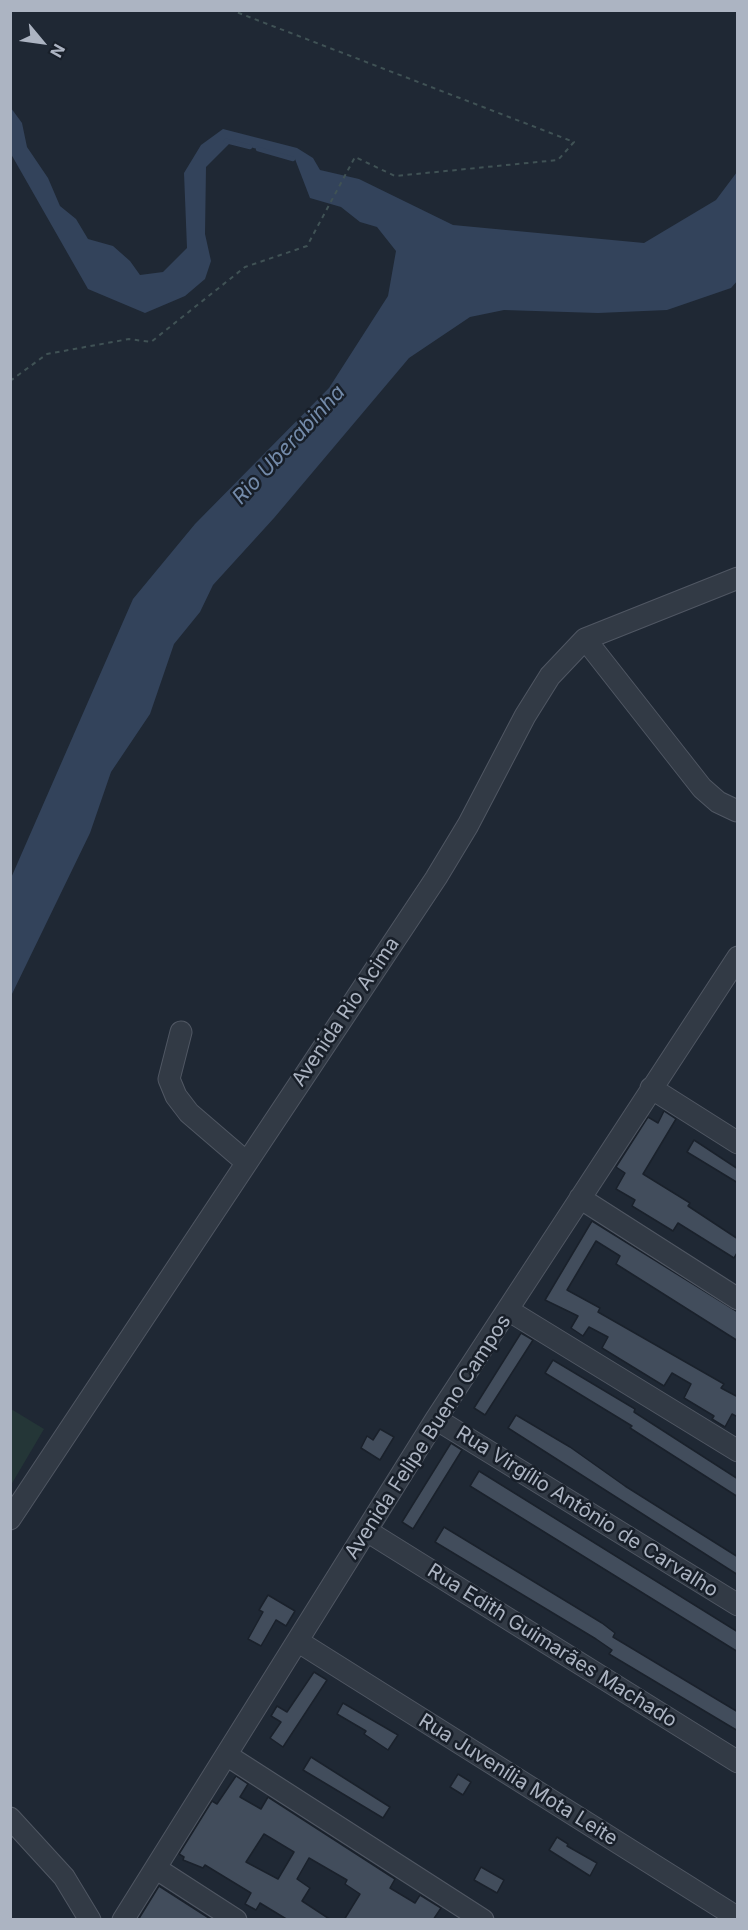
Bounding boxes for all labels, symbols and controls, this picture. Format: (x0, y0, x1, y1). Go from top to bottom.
north arrow (12, 12, 72, 72)
text: N (46, 41, 69, 61)
water label: Rio Uberabinha (227, 380, 351, 510)
street label: Avenida Rio Acima (287, 933, 405, 1091)
street label: Avenida Felipe Bueno Campos (340, 1310, 516, 1564)
street label: Rua Virgílio Antônio de Carvalho (452, 1421, 722, 1603)
street label: Rua Edith Guimarães Machado (423, 1559, 681, 1733)
street label: Rua Juvenília Mota Leite (414, 1709, 622, 1851)

